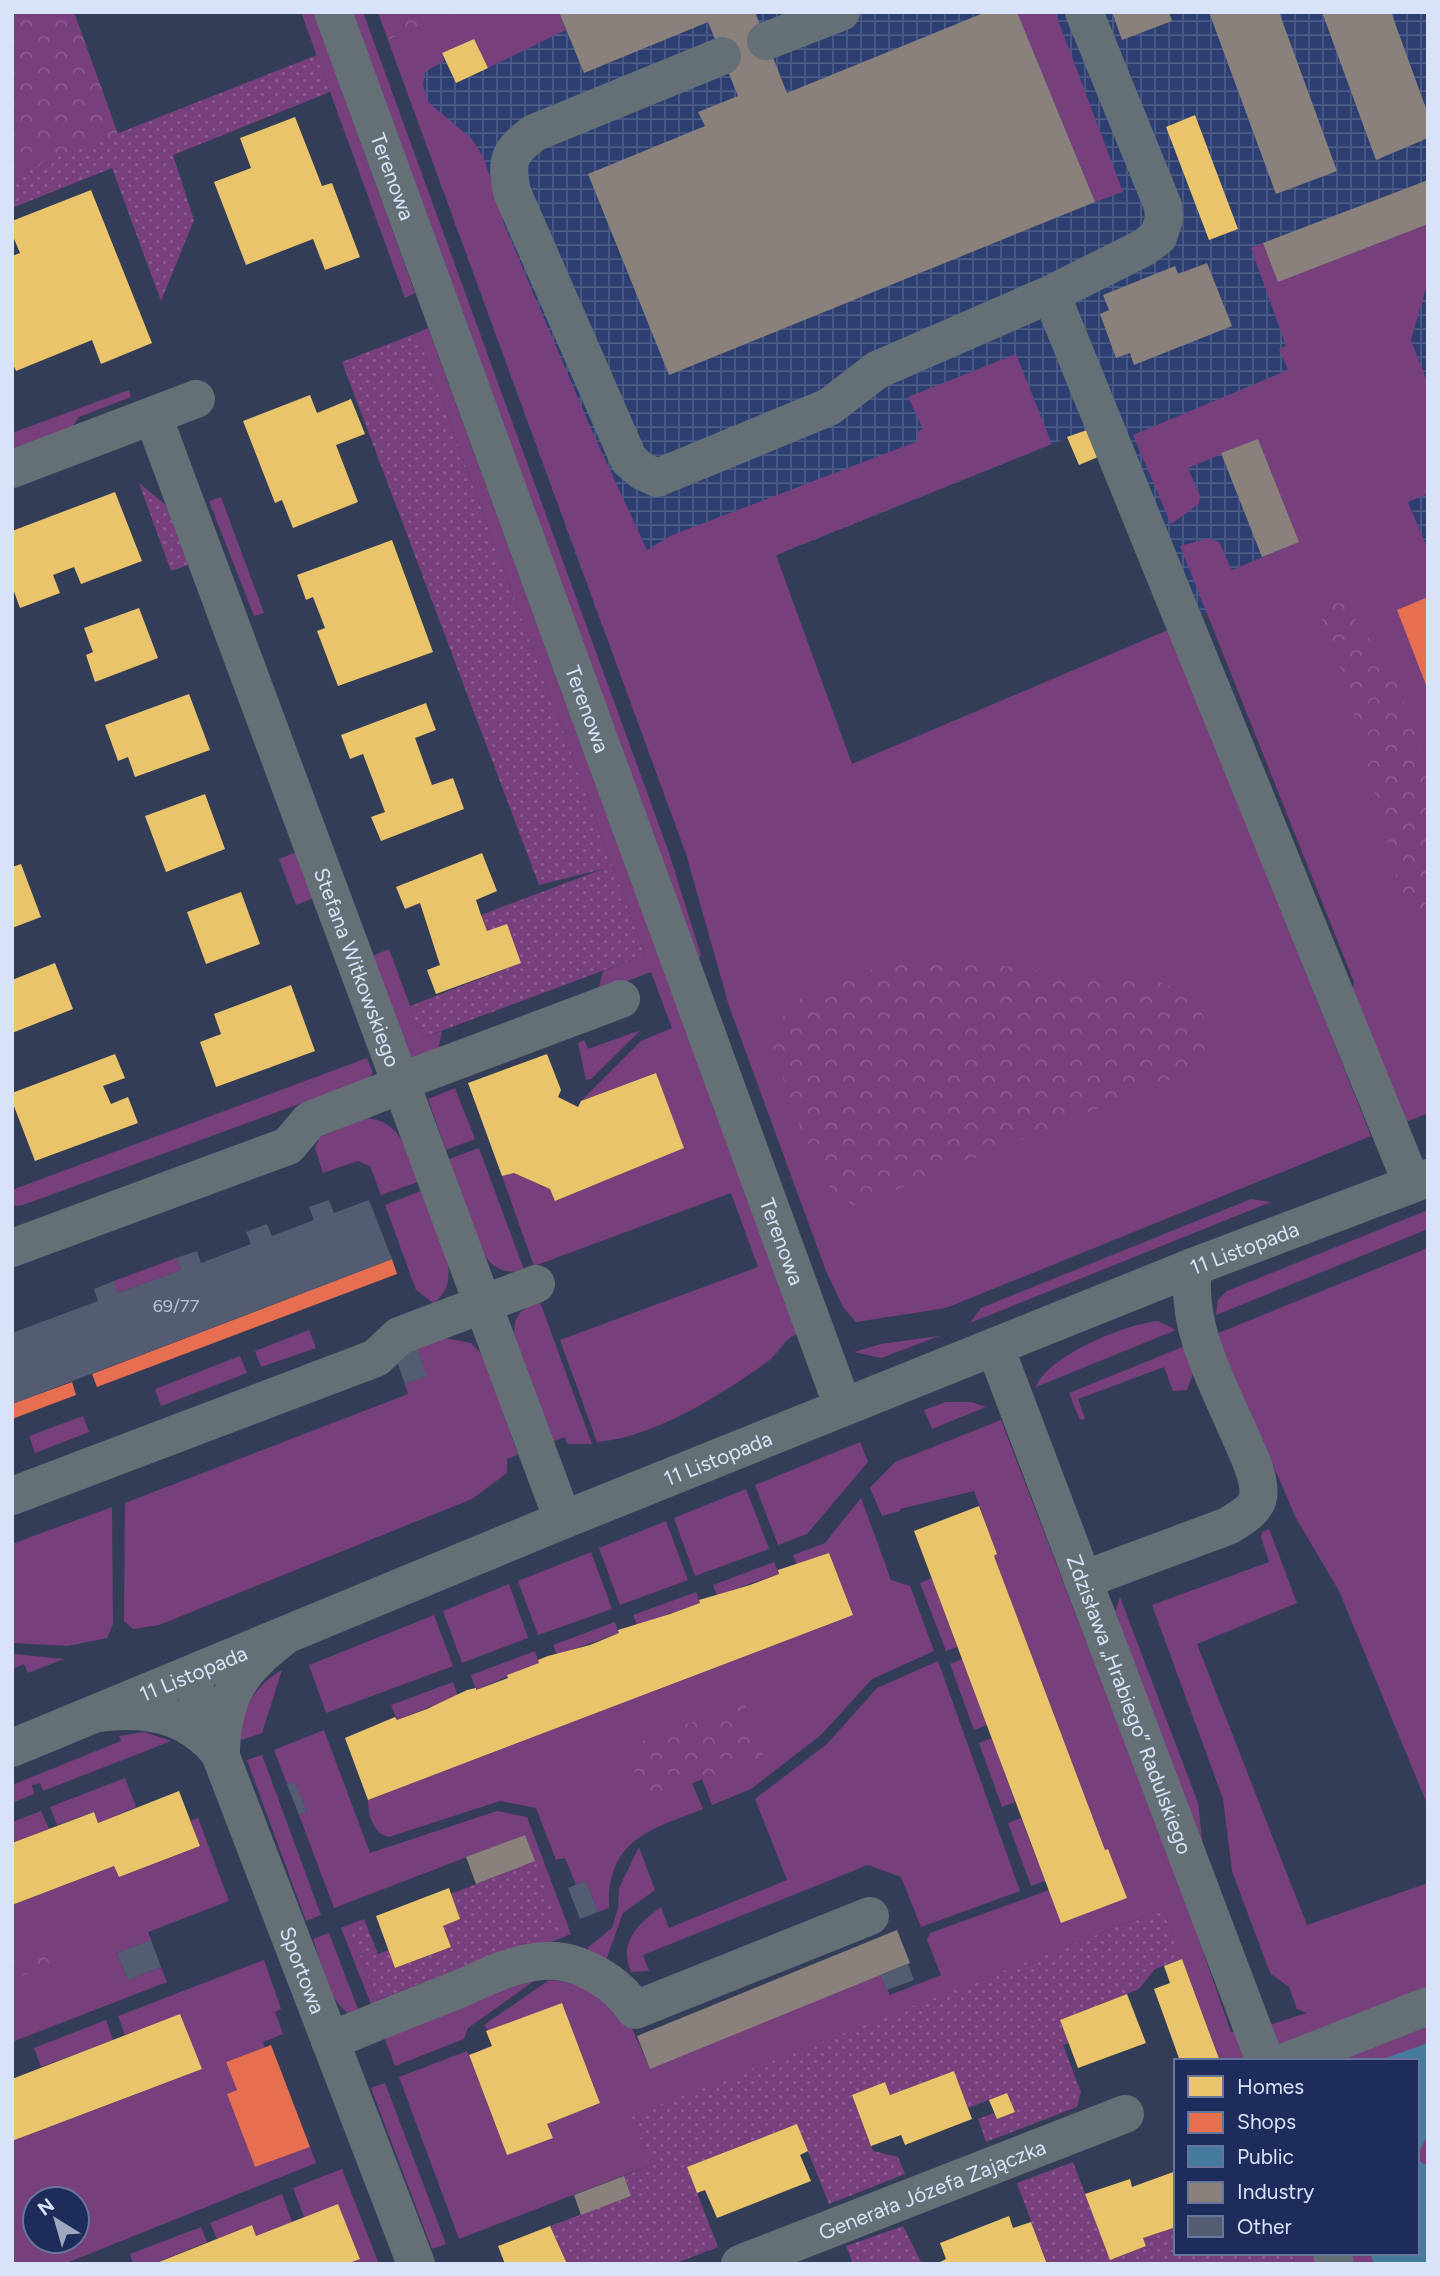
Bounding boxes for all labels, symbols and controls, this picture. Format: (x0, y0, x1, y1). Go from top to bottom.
street label: Terenowa (366, 129, 420, 223)
street label: Terenowa (560, 662, 615, 756)
street label: Stefana Witkowskiego (309, 864, 406, 1070)
street label: Terenowa (755, 1194, 810, 1288)
street label: 11 Listopada (1186, 1216, 1302, 1280)
house number: 69/77 (153, 1295, 200, 1317)
street label: 11 Listopada (660, 1425, 775, 1491)
street label: Zdzisława „Hrabiego” Radulskiego (1062, 1551, 1198, 1858)
street label: 11 Listopada (135, 1640, 251, 1706)
street label: Sportowa (275, 1923, 331, 2017)
legend (1174, 2059, 1419, 2255)
text: Homes (1237, 2074, 1304, 2099)
text: Shops (1237, 2109, 1296, 2134)
street label: Generała Józefa Zajączka (815, 2134, 1049, 2245)
text: Public (1237, 2144, 1294, 2169)
text: Industry (1237, 2179, 1314, 2204)
north arrow (21, 2185, 91, 2255)
text: N (33, 2193, 59, 2220)
text: Other (1237, 2214, 1292, 2239)

